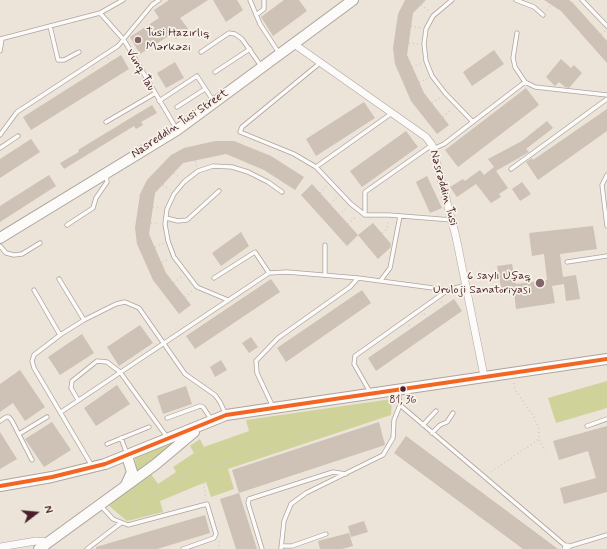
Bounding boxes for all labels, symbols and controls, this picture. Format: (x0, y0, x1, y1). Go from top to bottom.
place label: Tusi Hazırlıq Mərkəzi (146, 26, 210, 54)
marker: Tusi Hazırlıq Mərkəzi (133, 35, 143, 45)
street label: Vunq Tau (122, 47, 158, 93)
street label: Nasreddin Tusi Street (129, 86, 231, 162)
street label: Nəsrəddin Tusi (426, 149, 460, 227)
place label: 6 saylı Uşaq Uroloji Sanatoriyası (433, 269, 531, 297)
marker: 6 saylı Uşaq Uroloji Sanatoriyası (534, 277, 546, 289)
marker: 81, 36 (398, 384, 408, 394)
place label: 81, 36 (389, 394, 417, 408)
north arrow (16, 493, 56, 533)
text: N (40, 504, 55, 515)

